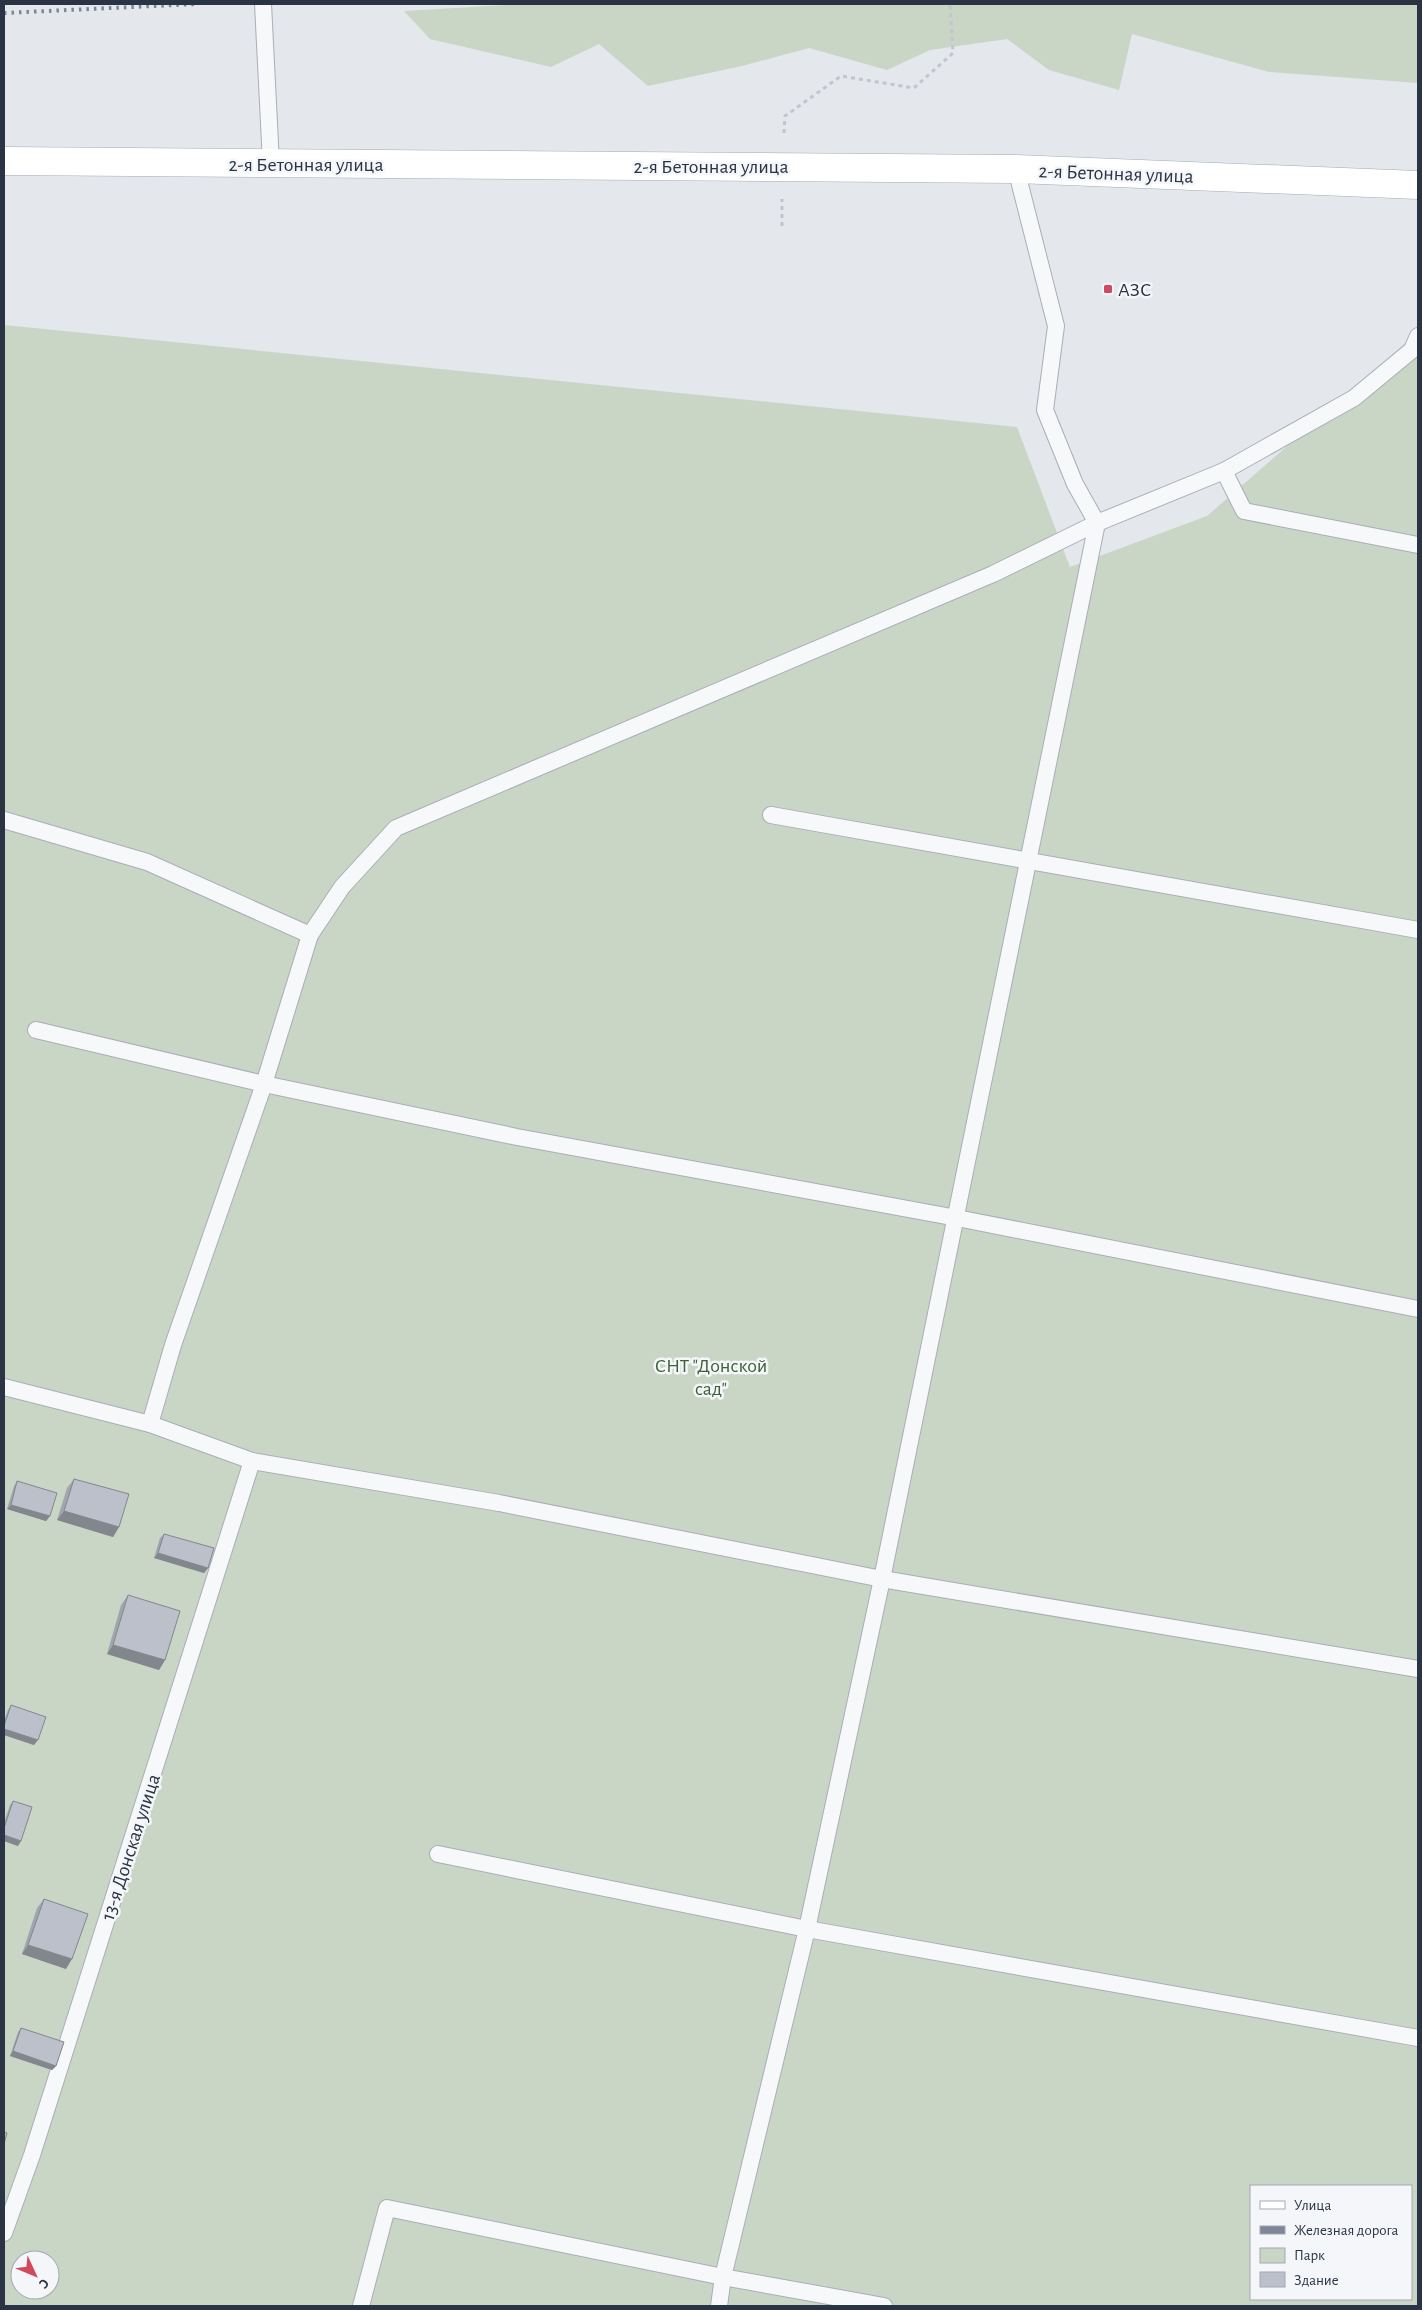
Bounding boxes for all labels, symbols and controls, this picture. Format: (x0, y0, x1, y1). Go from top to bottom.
street label: 2-я Бетонная улица (228, 155, 384, 175)
street label: 2-я Бетонная улица (633, 157, 789, 177)
street label: 2-я Бетонная улица (1038, 161, 1194, 187)
place label: АЗС (1118, 280, 1151, 300)
marker: АЗС (1102, 283, 1114, 295)
park label: СНТ "Донской сад" (655, 1356, 767, 1399)
street label: 13-я Донская улица (98, 1772, 164, 1923)
legend (1250, 2185, 1412, 2300)
text: Улица (1294, 2198, 1331, 2213)
text: Железная дорога (1294, 2223, 1399, 2238)
text: Парк (1294, 2248, 1325, 2263)
north arrow (10, 2250, 60, 2300)
text: Здание (1294, 2273, 1339, 2288)
text: С (36, 2276, 51, 2291)

